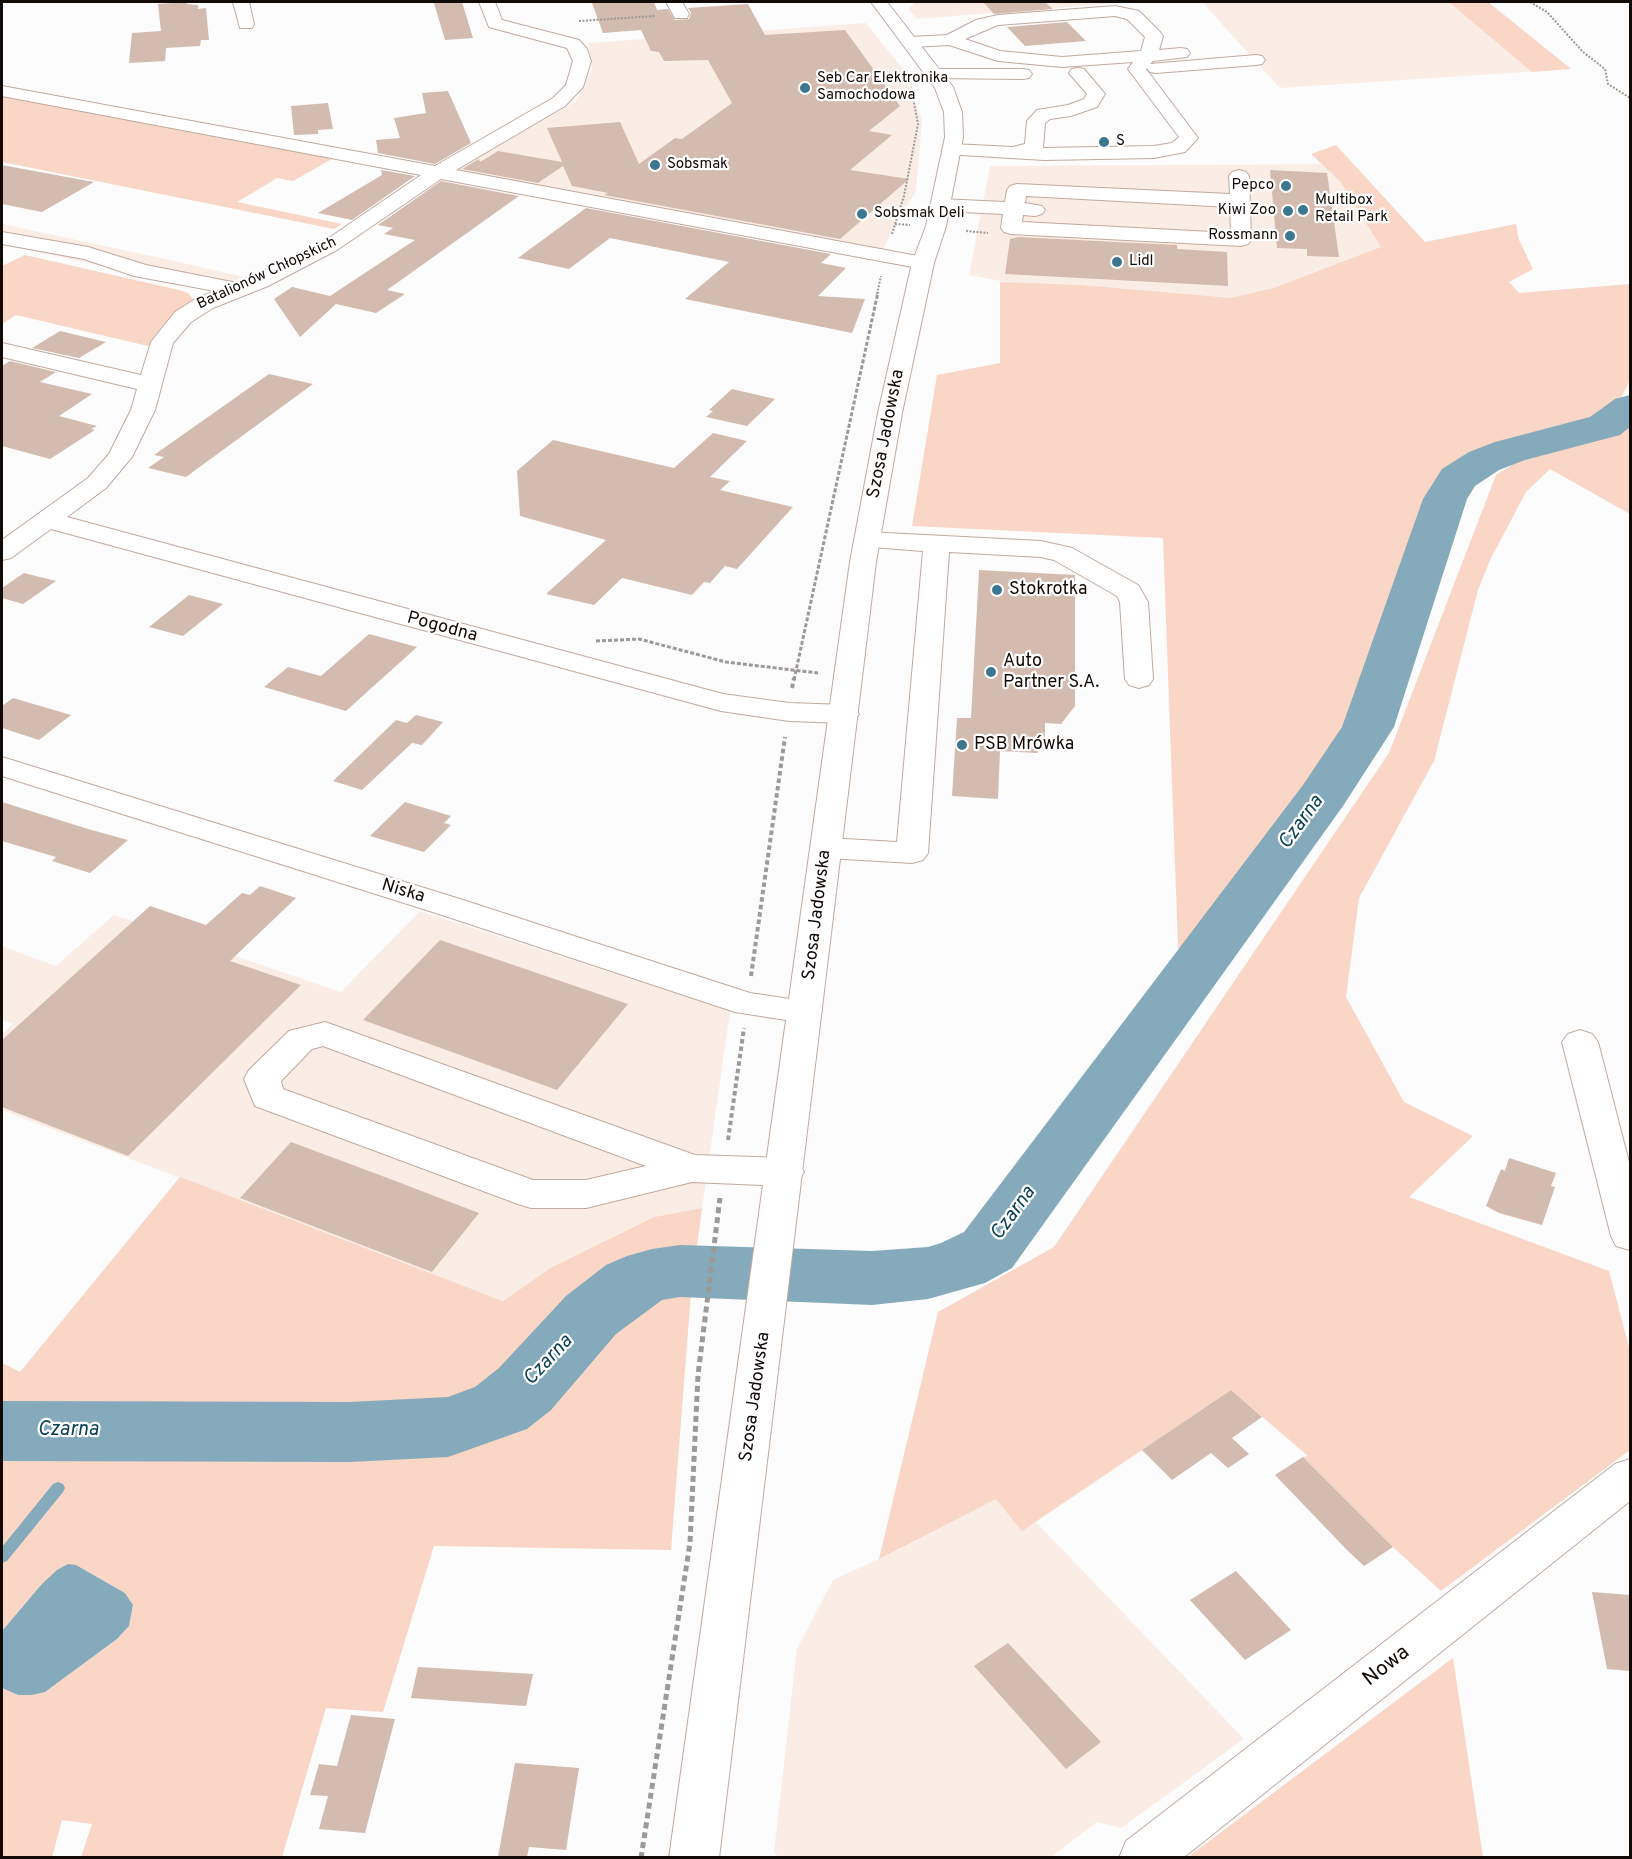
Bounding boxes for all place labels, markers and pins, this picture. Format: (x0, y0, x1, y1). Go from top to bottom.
place label: Seb Car Elektronika Samochodowa (817, 70, 948, 105)
marker: Seb Car Elektronika Samochodowa (798, 81, 812, 95)
place label: S (1116, 133, 1125, 151)
marker: S (1097, 135, 1111, 149)
place label: Sobsmak (667, 156, 728, 174)
marker: Sobsmak (648, 158, 662, 172)
place label: Pepco (1232, 177, 1274, 195)
marker: Pepco (1279, 179, 1293, 193)
place label: Multibox Retail Park (1315, 192, 1388, 227)
place label: Kiwi Zoo (1218, 202, 1276, 220)
marker: Multibox Retail Park (1296, 203, 1310, 217)
marker: Kiwi Zoo (1281, 204, 1295, 218)
place label: Sobsmak Deli (874, 205, 964, 223)
marker: Sobsmak Deli (855, 207, 869, 221)
place label: Rossmann (1208, 227, 1278, 245)
marker: Rossmann (1283, 229, 1297, 243)
place label: Lidl (1129, 253, 1154, 271)
marker: Lidl (1110, 255, 1124, 269)
place label: Stokrotka (1009, 579, 1087, 601)
marker: Stokrotka (990, 583, 1004, 597)
place label: Auto Partner S.A. (1003, 651, 1099, 694)
marker: Auto Partner S.A. (984, 665, 998, 679)
place label: PSB Mrówka (974, 734, 1074, 756)
marker: PSB Mrówka (955, 738, 969, 752)

